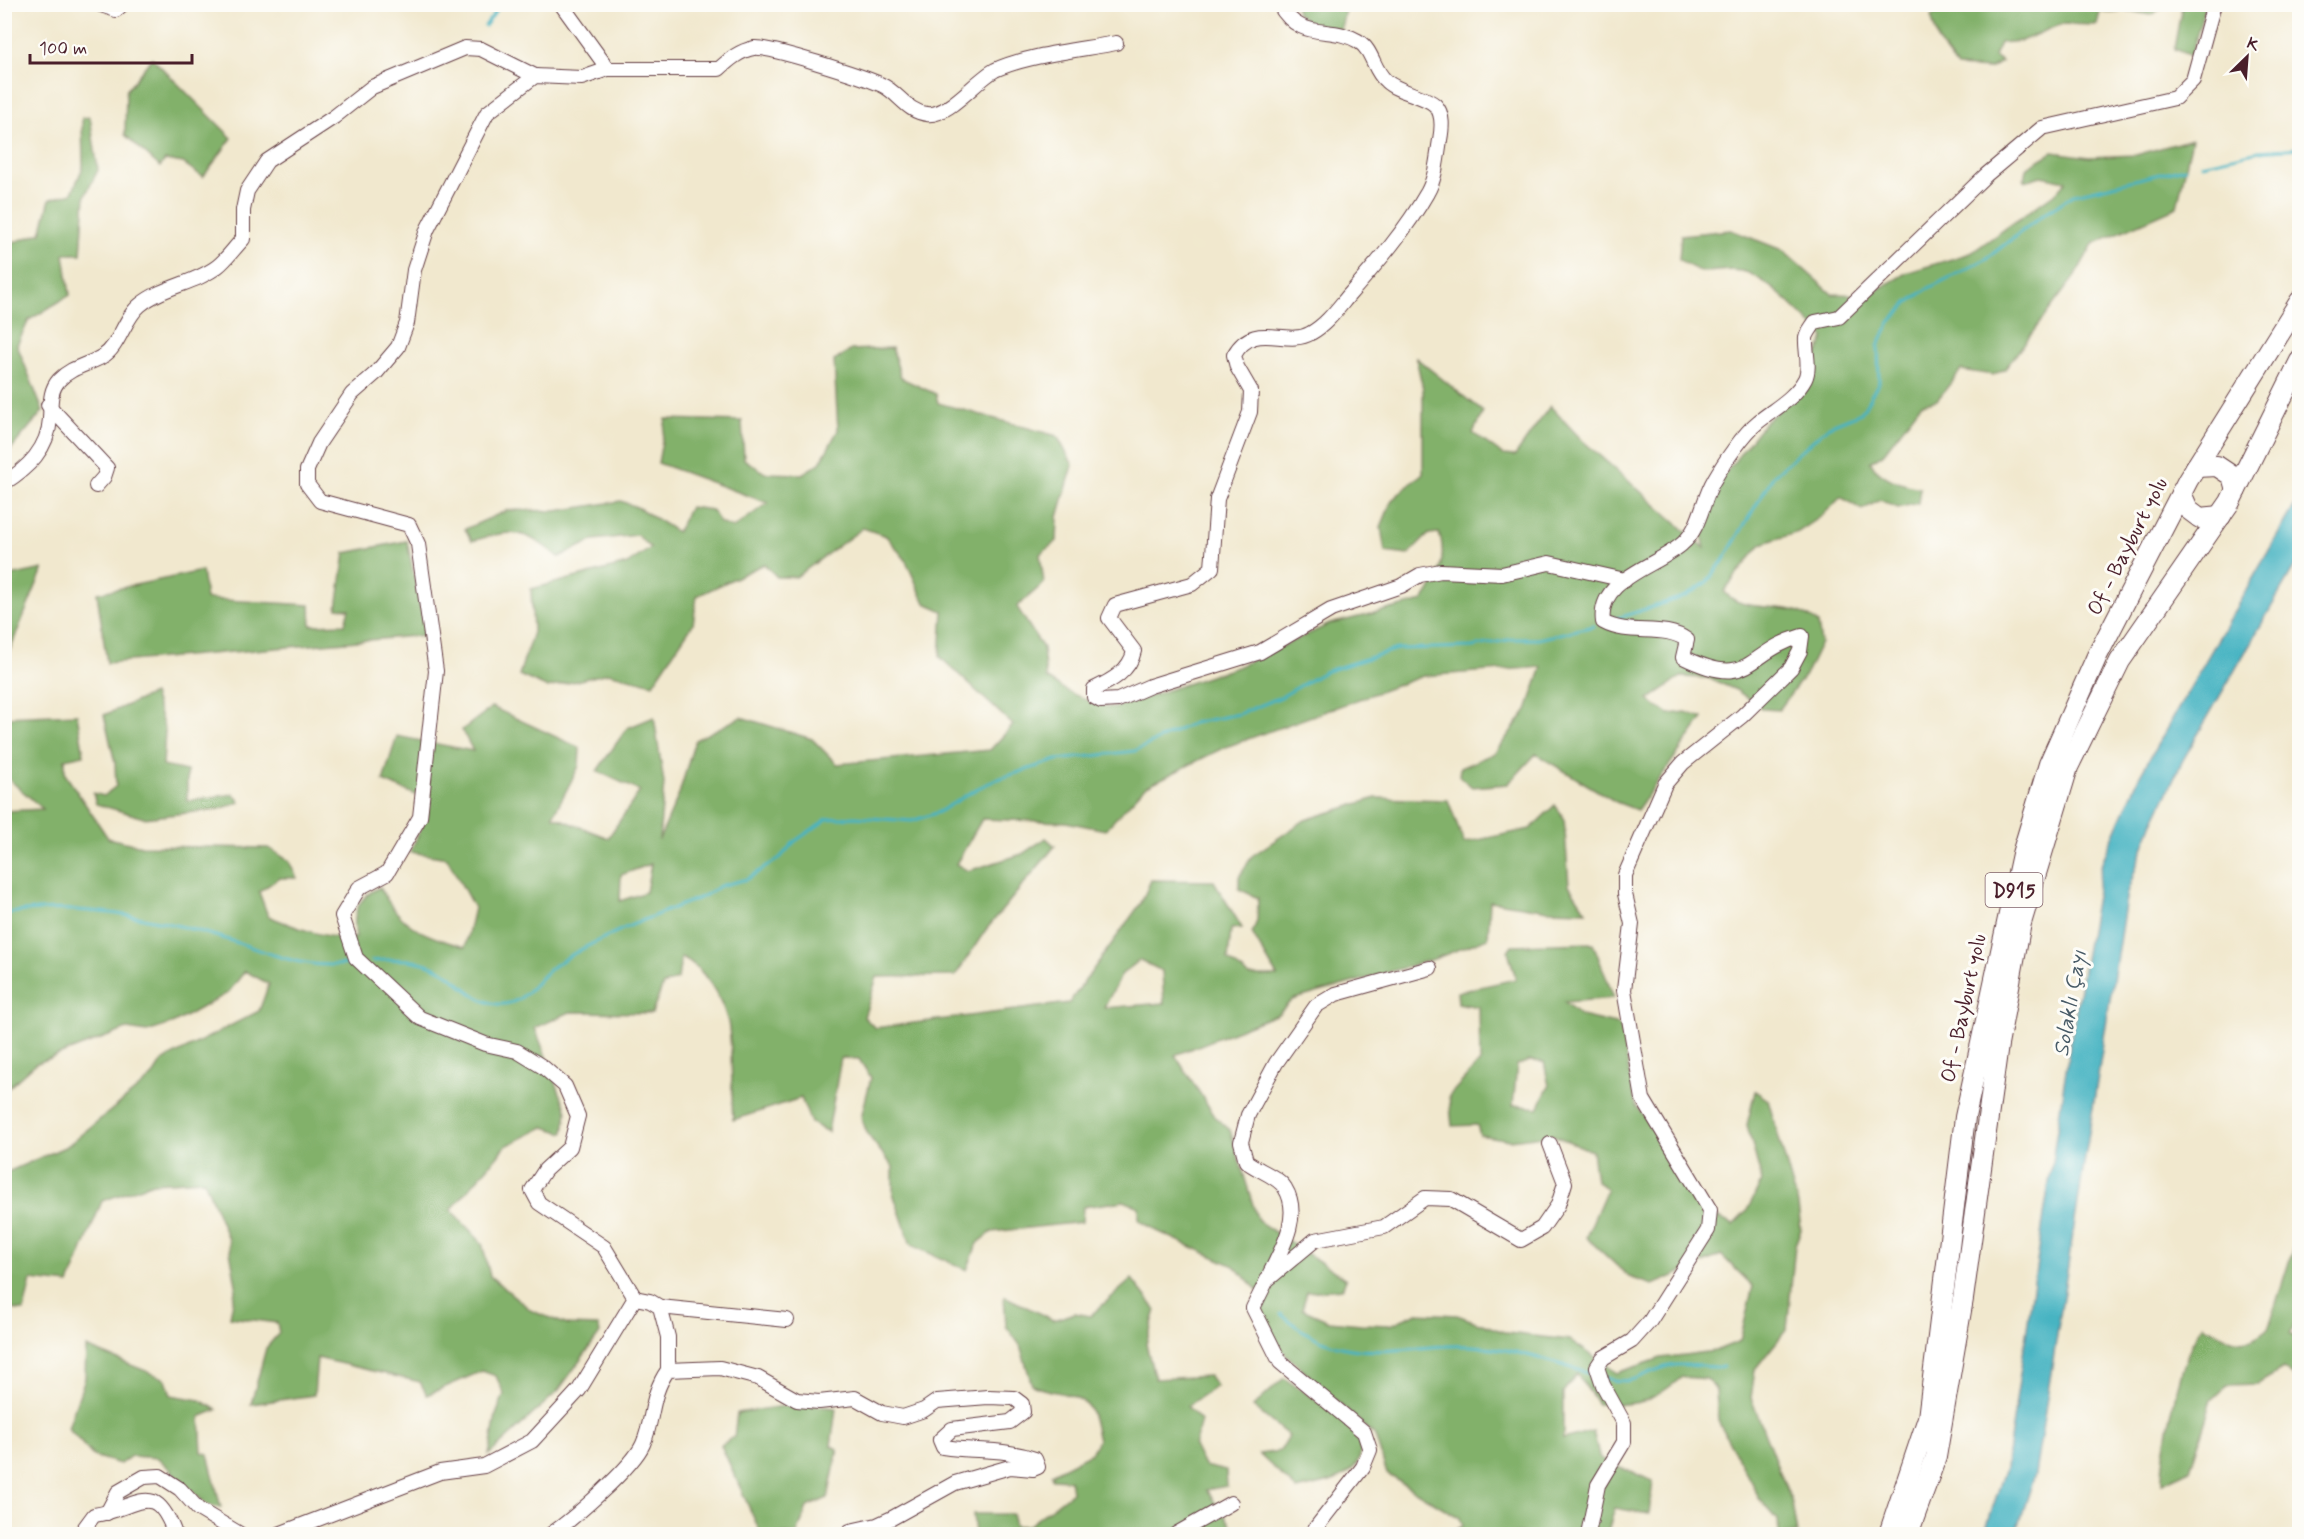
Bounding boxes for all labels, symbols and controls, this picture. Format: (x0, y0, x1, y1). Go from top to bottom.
scale bar (30, 27, 192, 65)
north arrow (2217, 27, 2277, 87)
text: K (2243, 33, 2263, 57)
text: 100 m (39, 37, 87, 61)
street label: Of - Bayburt yolu (2081, 473, 2175, 620)
road number: D915 (1986, 873, 2042, 907)
street label: Of - Bayburt yolu (1935, 931, 1993, 1085)
water label: Solaklı Çayı (2048, 948, 2094, 1059)

